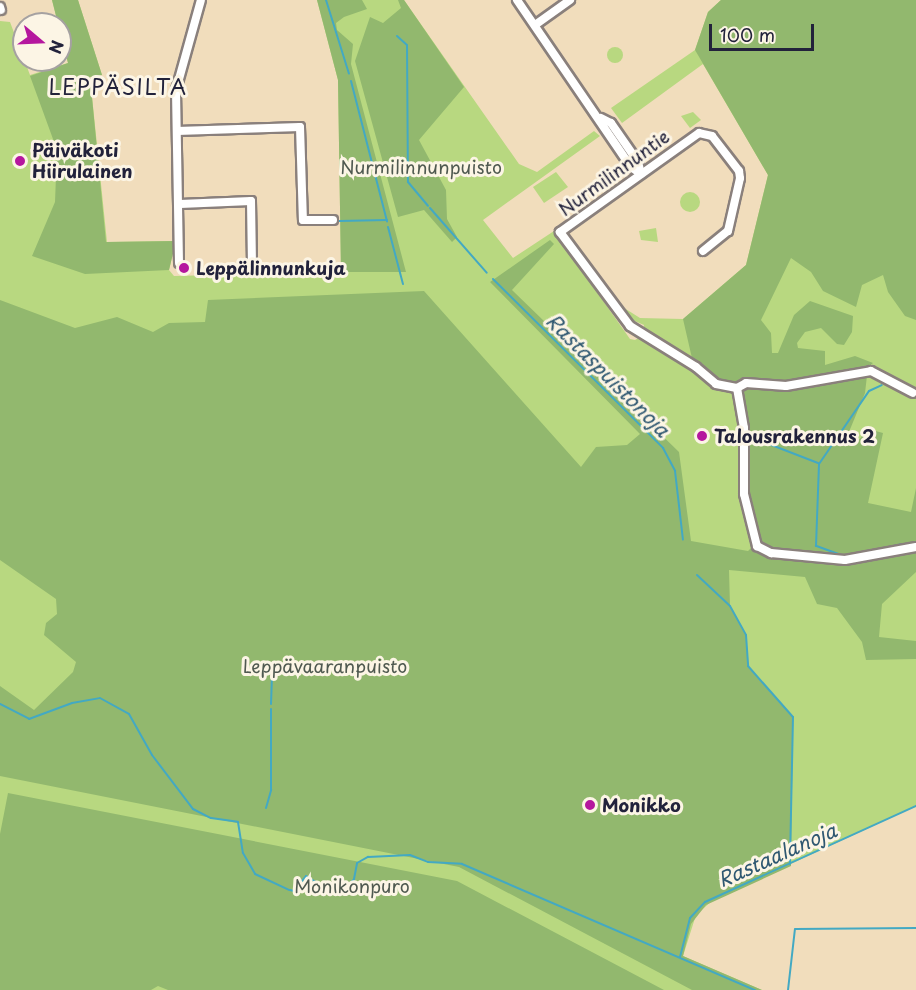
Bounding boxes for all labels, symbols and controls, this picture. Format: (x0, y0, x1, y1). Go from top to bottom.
north arrow (12, 12, 72, 72)
scale bar (712, 12, 817, 50)
text: 100 m (720, 21, 775, 48)
text: N (44, 37, 71, 57)
district label: LEPPÄSILTA (49, 73, 187, 99)
street label: Nurmilinnuntie (555, 126, 673, 220)
place label: Päiväkoti Hiirulainen (32, 140, 133, 182)
marker: Päiväkoti Hiirulainen (13, 154, 27, 168)
park label: Nurmilinnunpuisto (340, 156, 502, 178)
place label: Leppälinnunkuja (196, 257, 346, 279)
marker: Leppälinnunkuja (177, 261, 191, 275)
water label: Rastaspuistonoja (541, 308, 675, 442)
place label: Talousrakennus 2 (714, 425, 875, 447)
marker: Talousrakennus 2 (695, 429, 709, 443)
park label: Leppävaaranpuisto (243, 655, 407, 677)
place label: Monikko (602, 794, 681, 816)
marker: Monikko (583, 798, 597, 812)
water label: Rastaalanoja (714, 818, 840, 892)
park label: Monikonpuro (294, 875, 410, 897)

